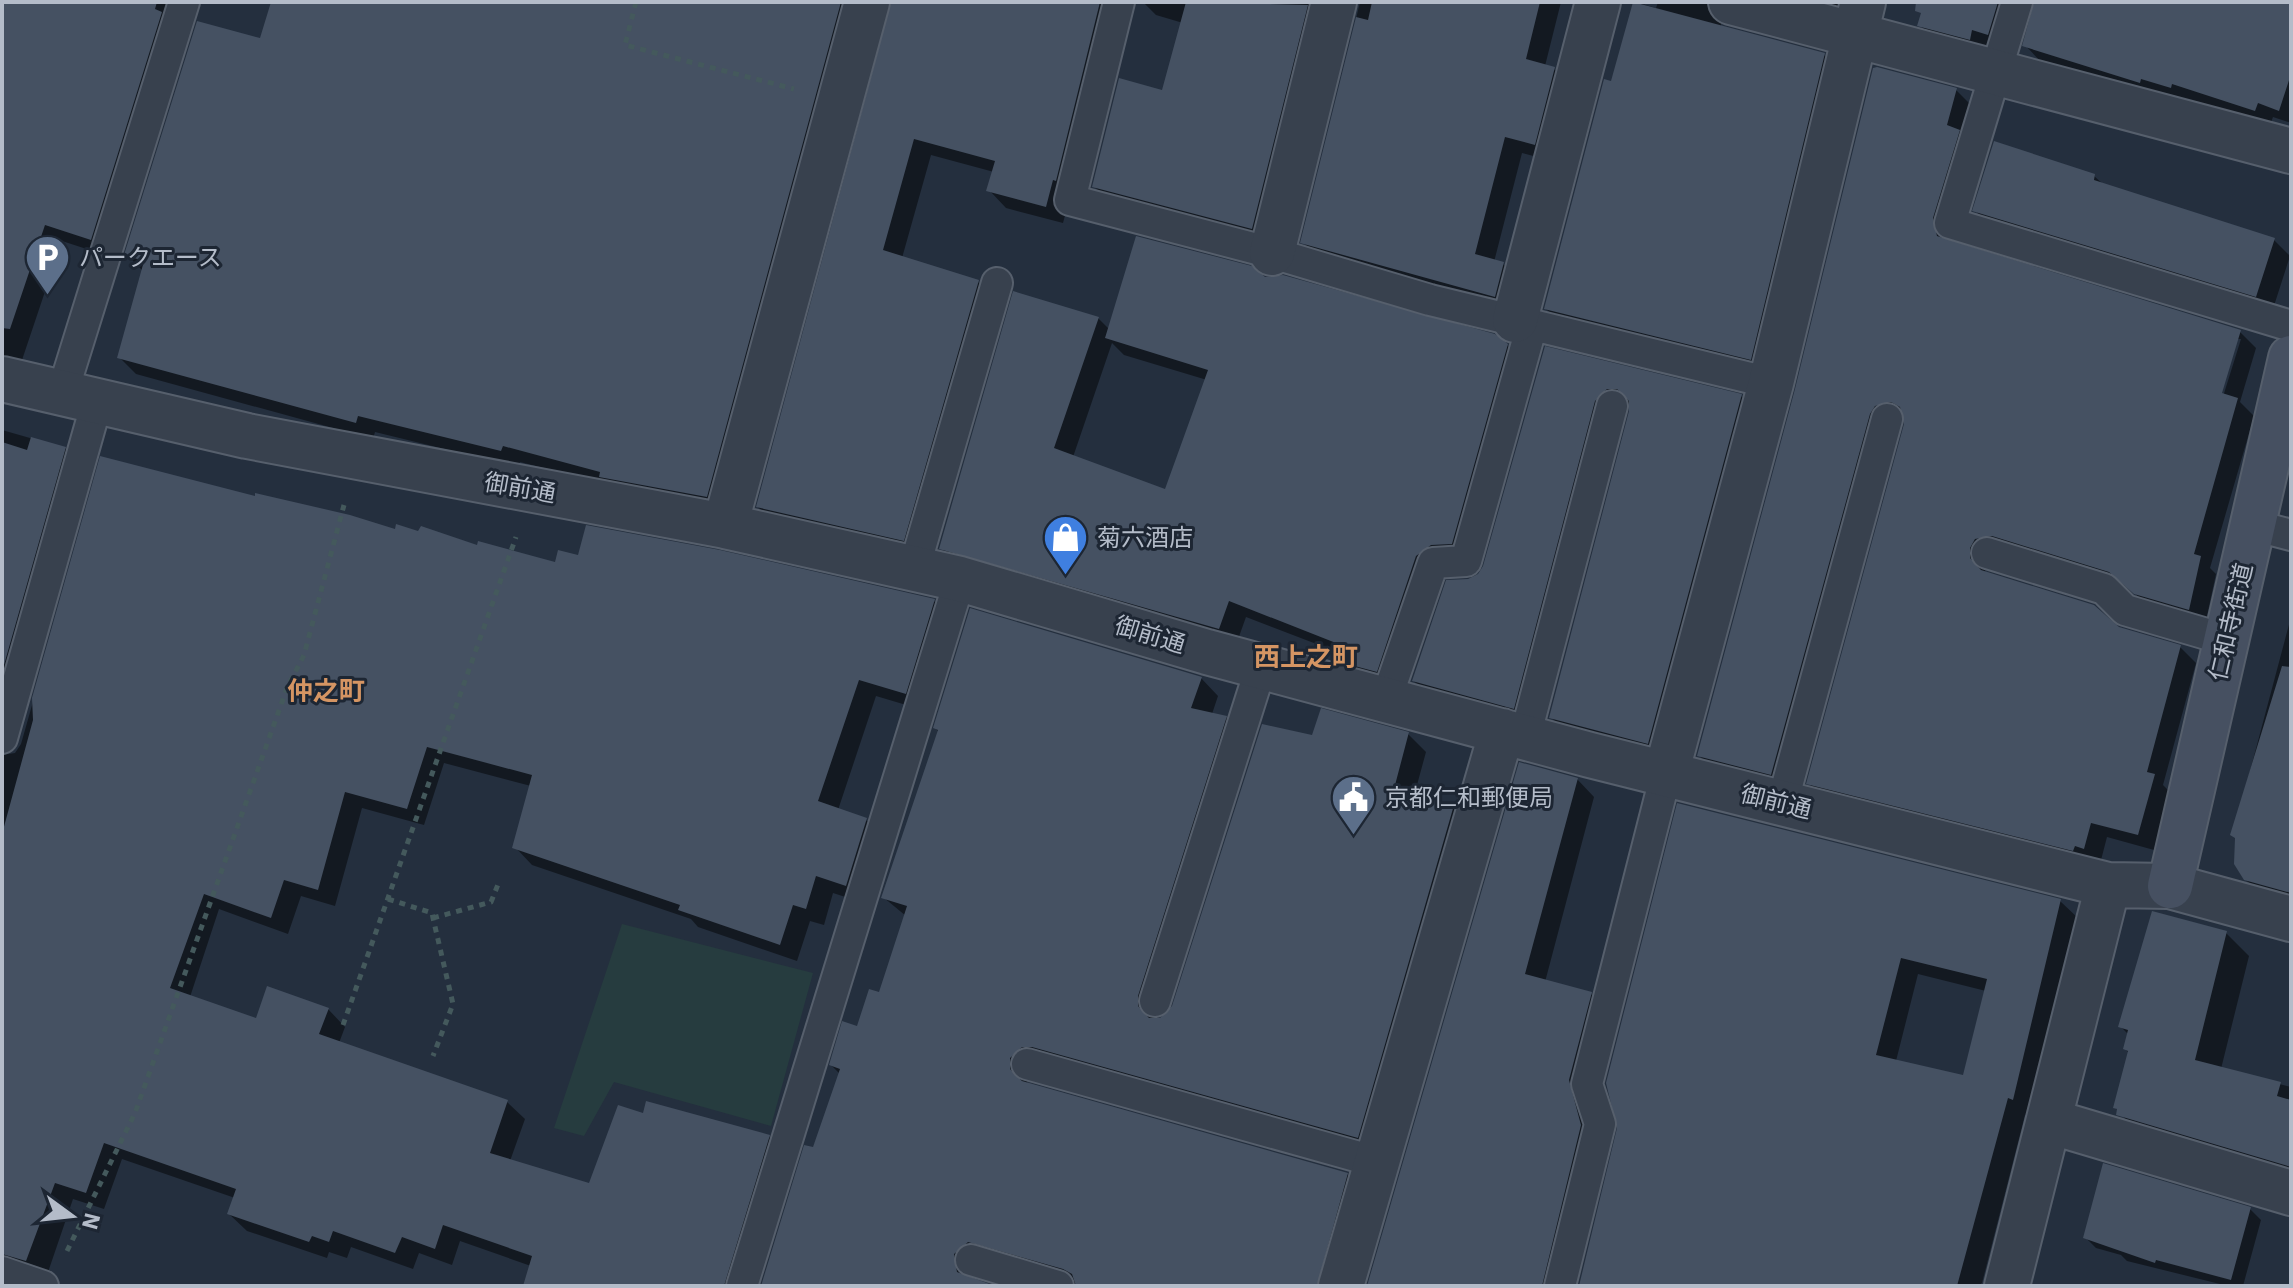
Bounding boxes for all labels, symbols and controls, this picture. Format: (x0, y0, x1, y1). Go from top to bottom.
parking icon: パークエース (24, 234, 72, 297)
place label: パークエース (79, 241, 222, 273)
street label: 御前通 (482, 465, 558, 509)
shop icon: 菊六酒店 (1042, 514, 1090, 577)
place label: 菊六酒店 (1097, 521, 1193, 553)
street label: 仁和寺街道 (2201, 560, 2259, 684)
street label: 御前通 (1111, 608, 1189, 660)
district label: 西上之町 (1254, 639, 1358, 673)
district label: 仲之町 (287, 673, 365, 707)
public building icon: 京都仁和郵便局 (1330, 774, 1378, 837)
street label: 御前通 (1737, 777, 1815, 825)
place label: 京都仁和郵便局 (1385, 781, 1553, 813)
north arrow (32, 1176, 112, 1256)
text: N (76, 1210, 108, 1233)

